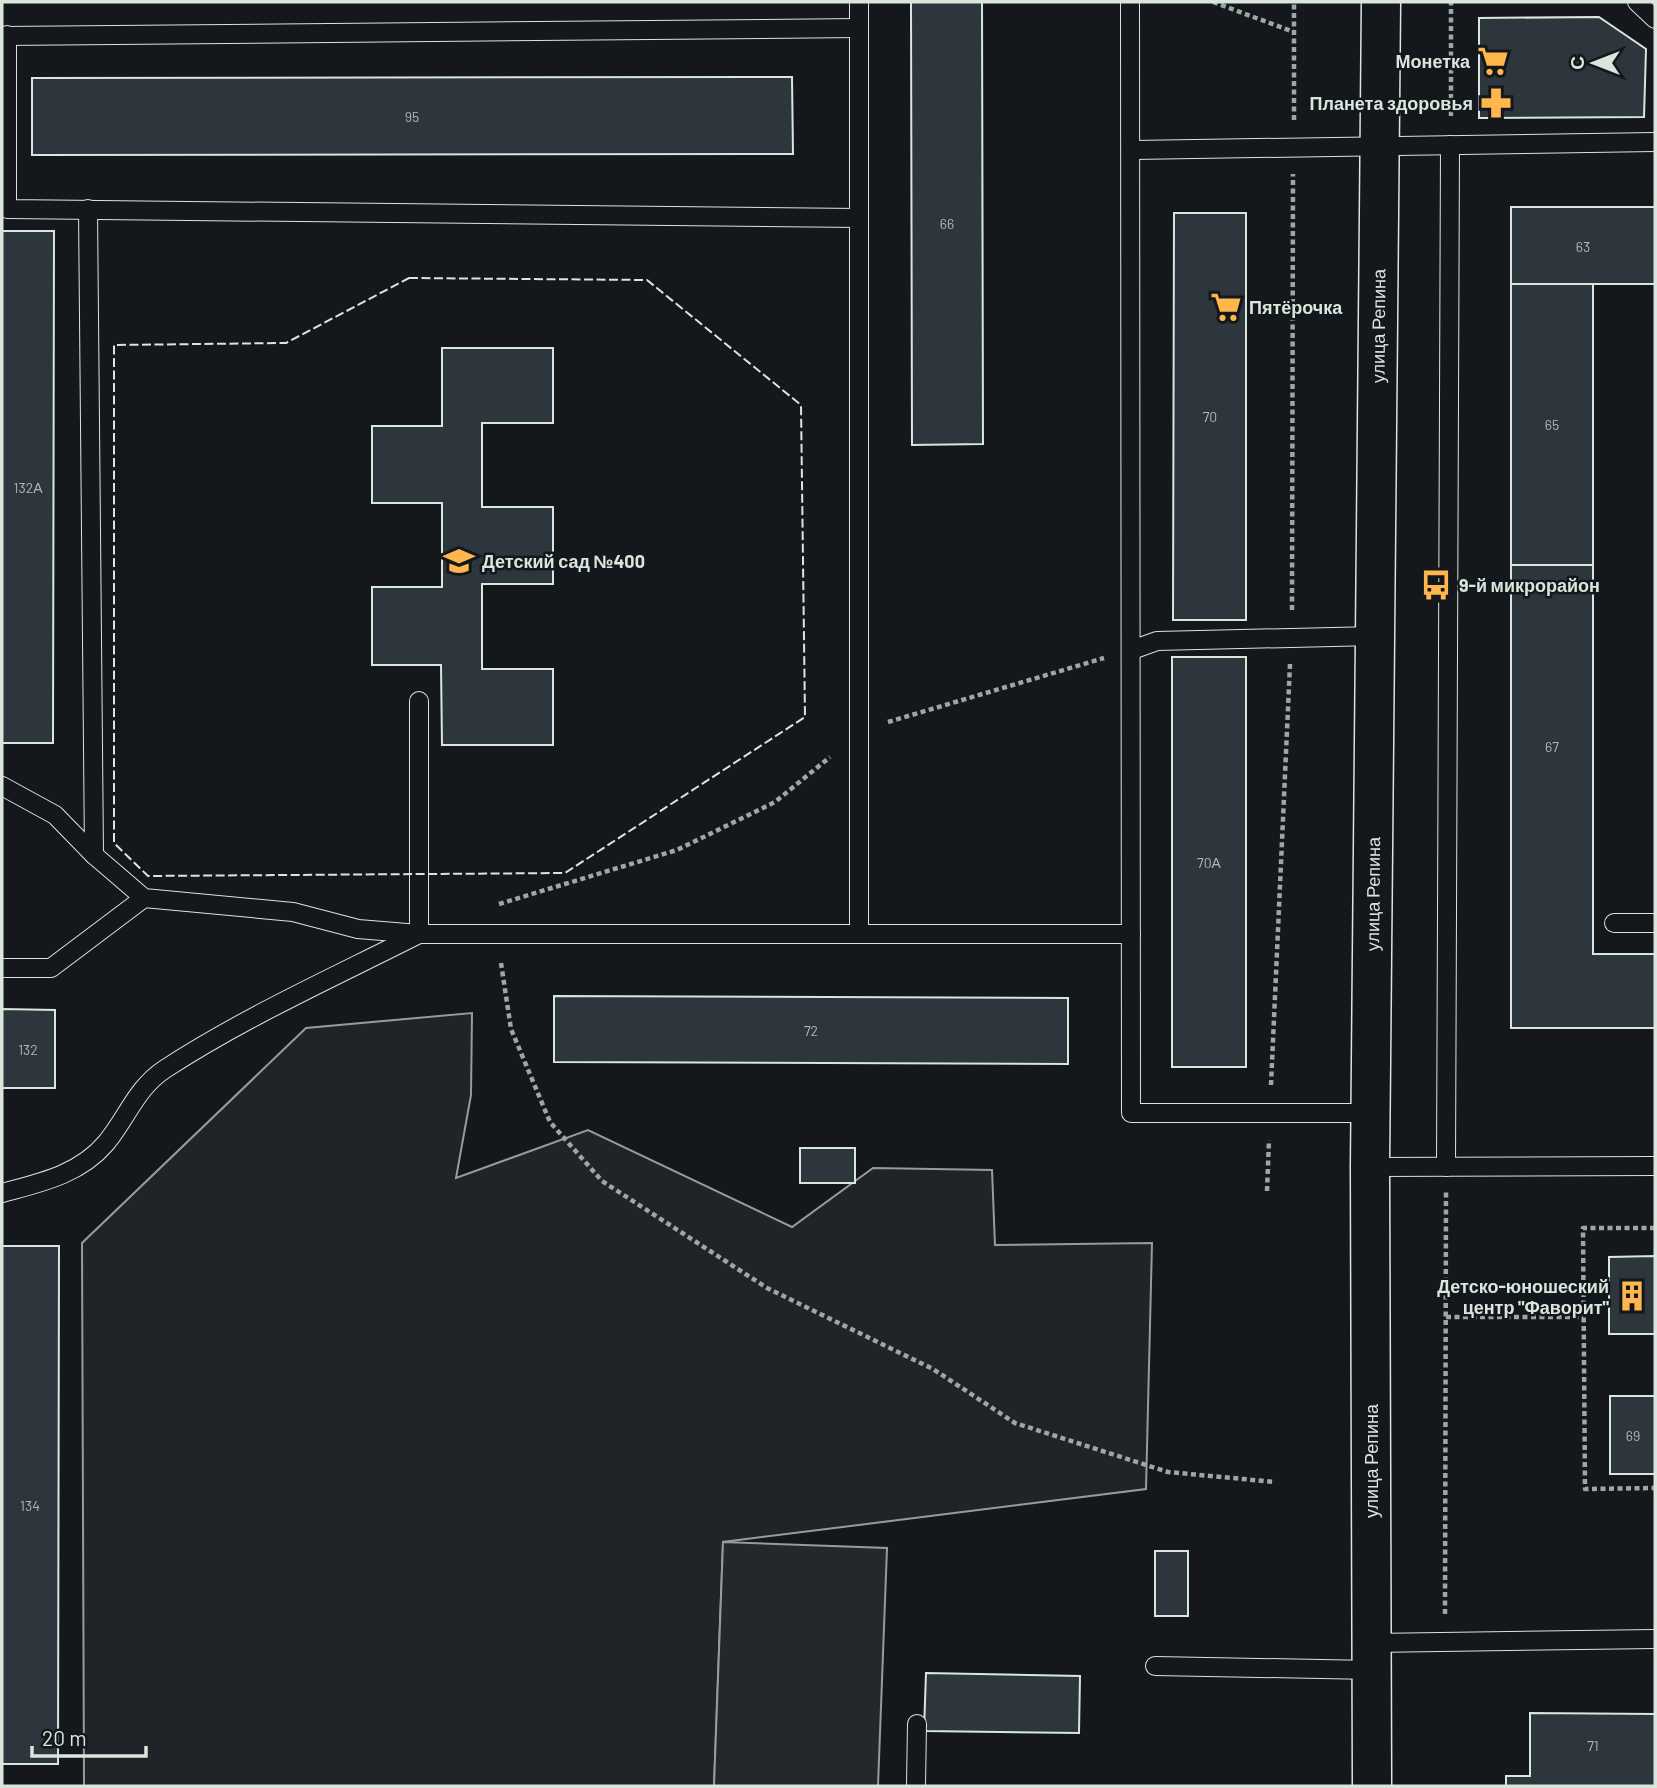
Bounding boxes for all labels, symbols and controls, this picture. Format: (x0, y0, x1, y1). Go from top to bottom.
north arrow (1559, 28, 1629, 98)
supermarket icon: Монетка (1476, 44, 1510, 78)
place label: Монетка (1396, 50, 1471, 72)
text: С (1565, 56, 1588, 70)
pharmacy icon: Планета здоровья (1479, 86, 1513, 120)
place label: Планета здоровья (1310, 92, 1473, 114)
house number: 95 (405, 108, 419, 125)
house number: 66 (940, 215, 954, 232)
house number: 63 (1576, 238, 1590, 255)
street label: улица Репина (1366, 268, 1389, 383)
supermarket icon: Пятёрочка (1209, 290, 1243, 324)
place label: Пятёрочка (1249, 296, 1343, 318)
house number: 70 (1203, 408, 1217, 425)
house number: 65 (1545, 416, 1559, 433)
house number: 132А (14, 479, 43, 496)
school or university icon: Детский сад №400 (442, 544, 476, 578)
place label: Детский сад №400 (482, 550, 645, 572)
bus stop icon: 9-й микрорайон (1419, 568, 1453, 602)
place label: 9-й микрорайон (1459, 574, 1600, 596)
house number: 67 (1545, 738, 1559, 755)
street label: улица Репина (1361, 836, 1384, 951)
house number: 70А (1197, 854, 1222, 871)
house number: 72 (804, 1022, 818, 1039)
house number: 132 (18, 1041, 38, 1058)
place label: Детско-юношеский центр "Фаворит" (1437, 1275, 1610, 1318)
building icon: Детско-юношеский центр "Фаворит" (1615, 1279, 1649, 1313)
street label: улица Репина (1360, 1403, 1382, 1518)
house number: 69 (1626, 1427, 1640, 1444)
house number: 134 (20, 1497, 40, 1514)
scale bar (32, 1714, 145, 1758)
text: 20 m (42, 1725, 87, 1750)
house number: 71 (1587, 1737, 1599, 1754)

